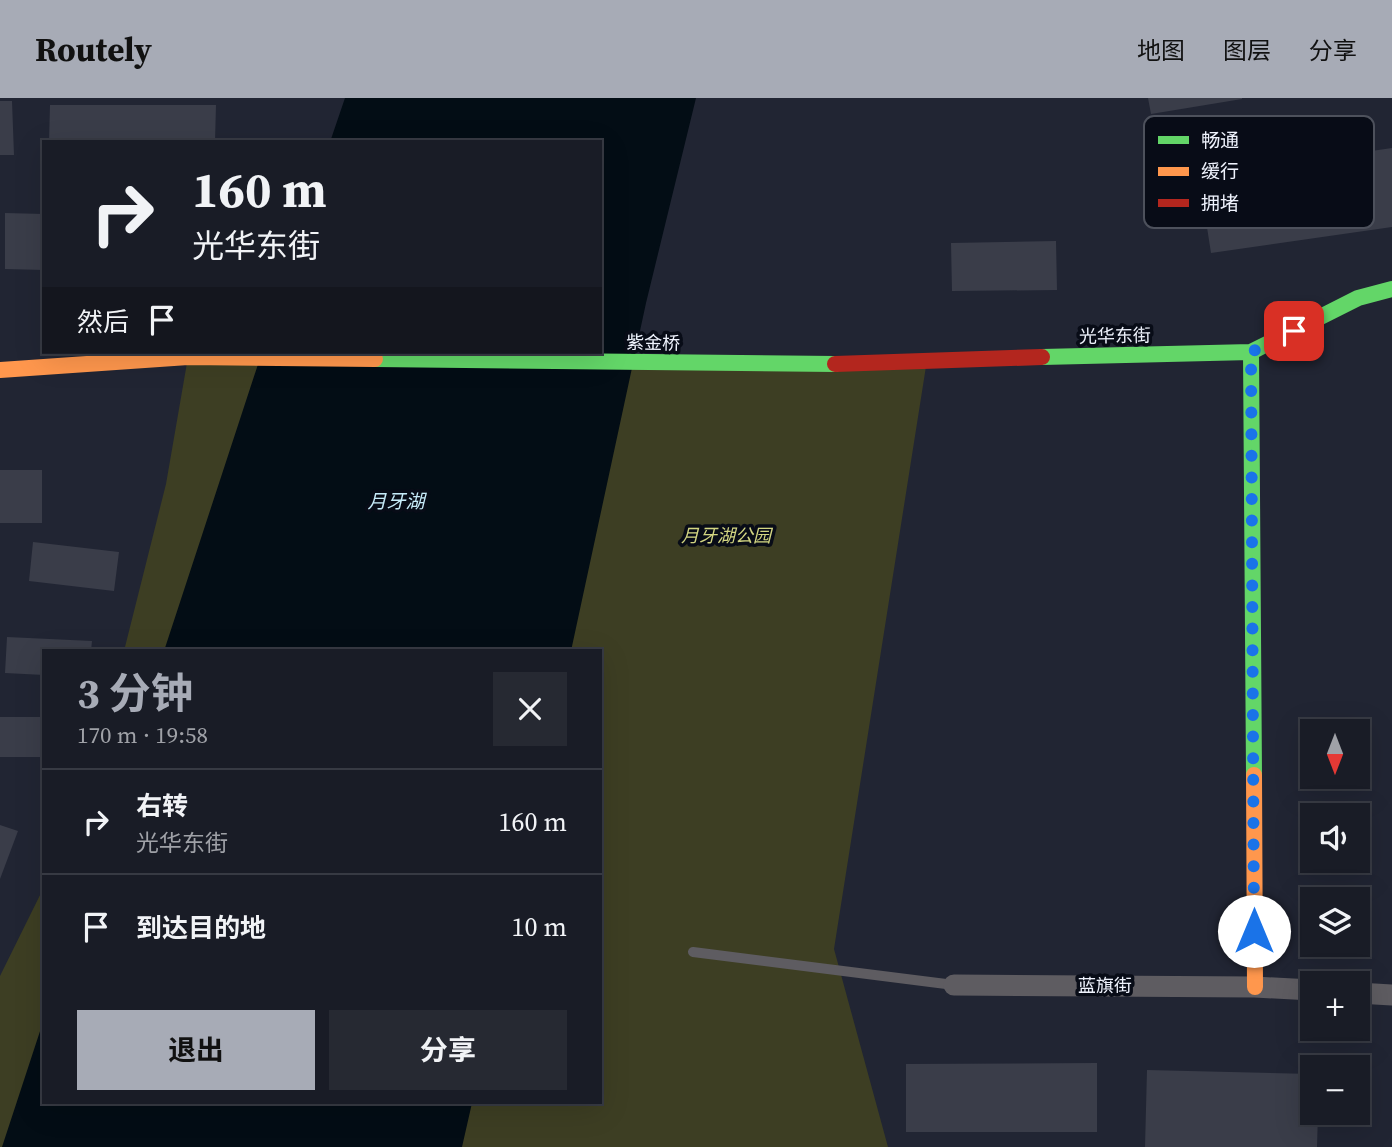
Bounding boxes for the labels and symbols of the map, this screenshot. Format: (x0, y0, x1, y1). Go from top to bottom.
legend (1144, 116, 1374, 228)
text: 畅通 (1201, 127, 1239, 153)
text: 缓行 (1201, 158, 1239, 184)
text: 拥堵 (1201, 190, 1239, 216)
pin (1264, 301, 1324, 361)
street label: 光华东街 (1079, 322, 1151, 349)
street label: 紫金桥 (626, 330, 680, 355)
water label: 月牙湖 (367, 488, 427, 514)
park label: 月牙湖公园 (681, 523, 774, 548)
north arrow (1300, 719, 1370, 789)
position arrow (1217, 894, 1291, 968)
street label: 蓝旗街 (1078, 973, 1132, 998)

